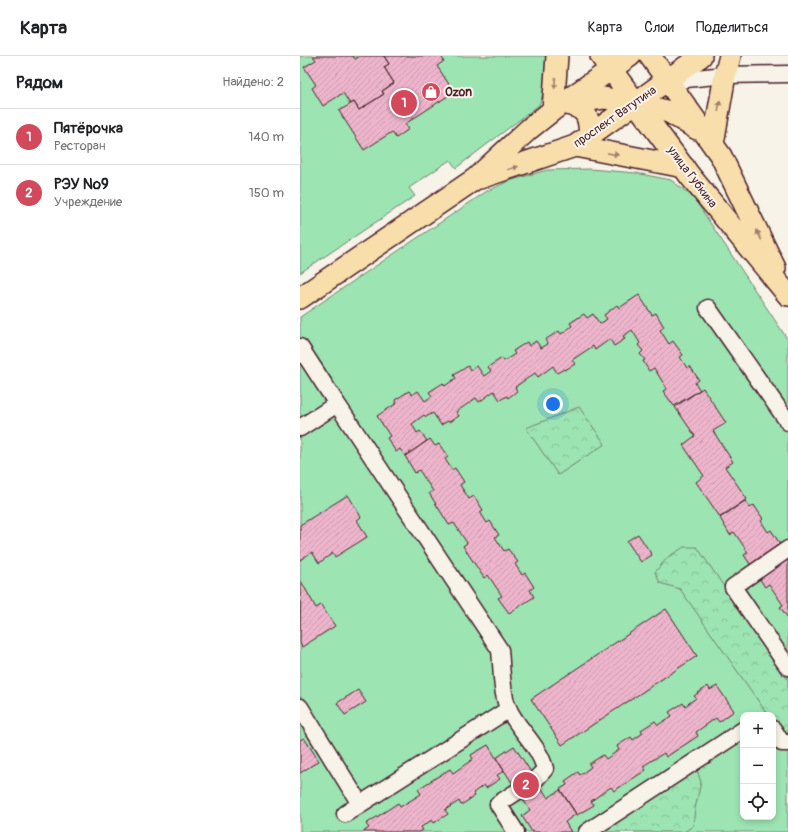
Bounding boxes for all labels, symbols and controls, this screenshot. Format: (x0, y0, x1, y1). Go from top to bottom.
text: Карта (20, 16, 67, 40)
text: Карта (588, 19, 622, 36)
text: Слои (644, 19, 674, 36)
text: Поделиться (696, 19, 768, 36)
text: Рядом (16, 72, 63, 93)
text: Найдено: 2 (222, 74, 284, 90)
one-way arrow (551, 77, 558, 89)
shop icon: Ozon (420, 81, 442, 103)
street label: проспект Ватутина (571, 83, 660, 151)
place label: Ozon (445, 85, 472, 100)
pin: 1 (391, 88, 417, 118)
one-way arrow (717, 100, 723, 112)
text: Пятёрочка (54, 119, 123, 138)
text: 1 (26, 129, 32, 145)
text: 140 m (248, 129, 284, 145)
text: Ресторан (54, 138, 105, 154)
street label: улица Губкина (663, 142, 720, 211)
one-way arrow (607, 151, 619, 157)
one-way arrow (507, 165, 519, 171)
text: РЭУ №9 (54, 175, 109, 194)
text: 2 (25, 185, 33, 201)
text: 150 m (249, 185, 284, 201)
text: Учреждение (54, 194, 122, 210)
one-way arrow (755, 229, 762, 240)
your location (543, 394, 563, 414)
map controls (740, 712, 776, 820)
button: + (740, 712, 776, 748)
button: − (740, 748, 776, 784)
pin: 2 (513, 770, 539, 800)
button: locate (740, 784, 776, 820)

